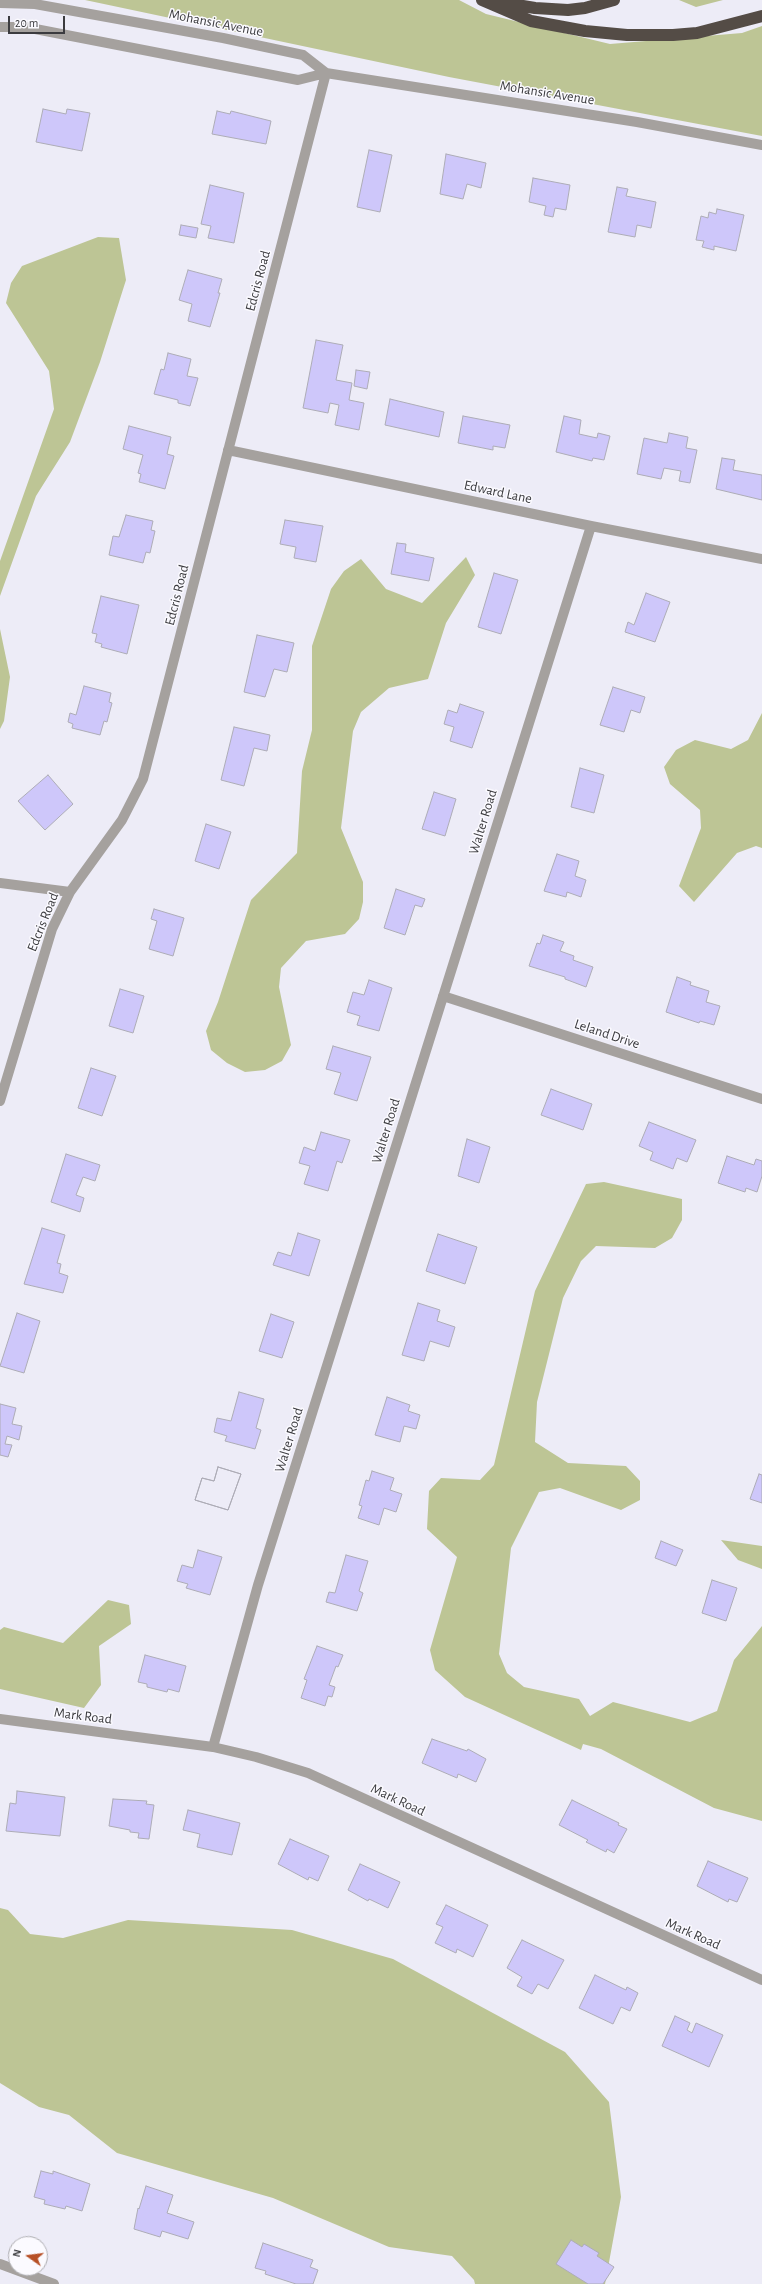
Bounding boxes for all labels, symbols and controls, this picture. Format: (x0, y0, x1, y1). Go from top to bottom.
street label: Mohansic Avenue (168, 6, 264, 40)
scale bar (10, 8, 67, 34)
text: 20 m (15, 17, 38, 29)
street label: Mohansic Avenue (498, 77, 596, 109)
street label: Edcris Road (242, 249, 274, 313)
street label: Edward Lane (462, 477, 534, 507)
street label: Edcris Road (161, 563, 193, 627)
street label: Walter Road (465, 787, 501, 857)
street label: Edcris Road (24, 890, 62, 954)
street label: Leland Drive (572, 1016, 642, 1052)
street label: Walter Road (368, 1096, 404, 1166)
street label: Walter Road (271, 1405, 307, 1475)
street label: Mark Road (53, 1704, 113, 1728)
street label: Mark Road (368, 1780, 428, 1820)
street label: Mark Road (663, 1914, 723, 1954)
north arrow (8, 2236, 48, 2276)
text: N (11, 2248, 23, 2258)

